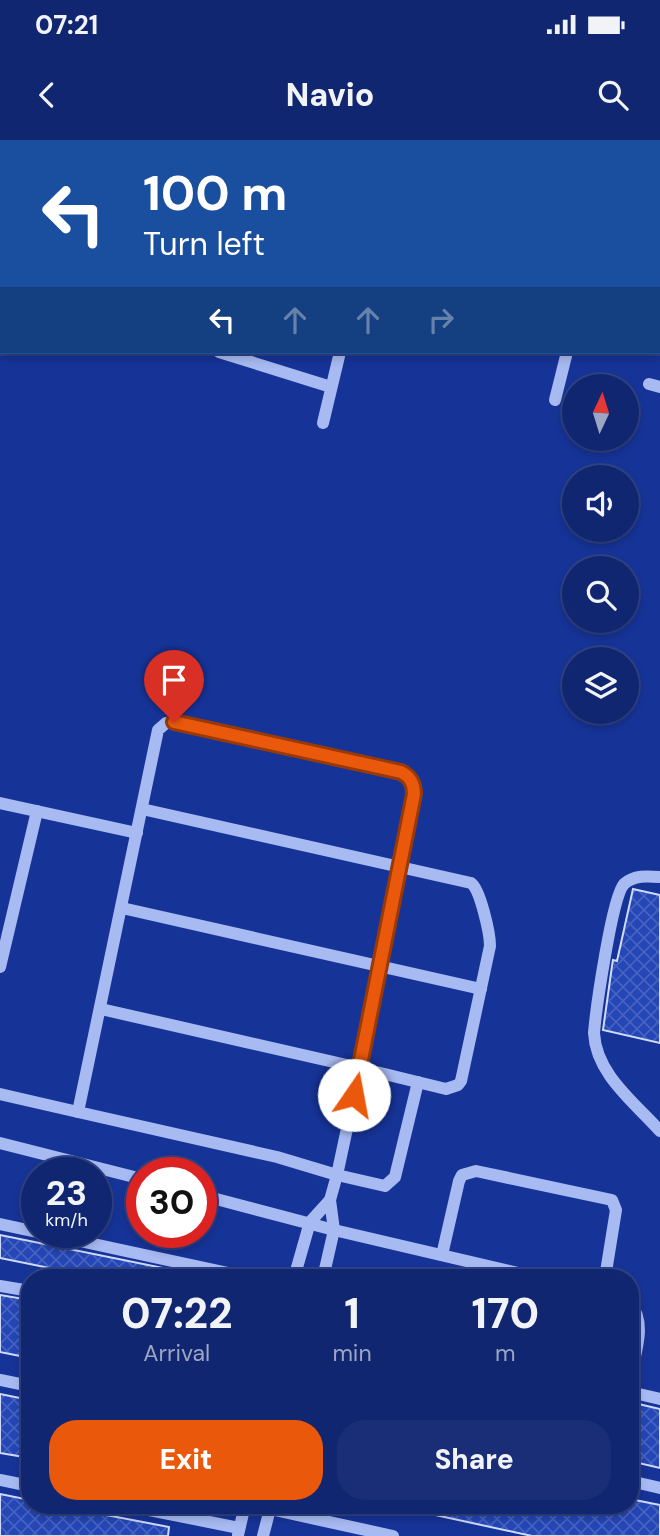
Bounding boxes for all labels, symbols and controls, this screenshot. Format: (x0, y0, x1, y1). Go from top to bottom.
text: 07:21 (35, 8, 98, 42)
text: Navio (286, 74, 374, 116)
icon: back (28, 76, 66, 114)
icon: search (594, 76, 632, 114)
text: 100 m (143, 161, 287, 225)
icon: left (28, 168, 119, 259)
text: Turn left (143, 223, 265, 265)
icon: left (203, 301, 241, 339)
icon: ahead (276, 301, 314, 339)
icon: ahead (349, 301, 387, 339)
icon: right (422, 301, 460, 339)
north arrow (562, 374, 639, 452)
map controls (562, 374, 639, 724)
button: sound (562, 465, 639, 542)
button: search (562, 556, 639, 633)
button: layers (562, 647, 639, 724)
pin (144, 650, 204, 722)
icon: arrive (155, 661, 193, 699)
position arrow (317, 1058, 391, 1132)
speed limit sign: 30 (126, 1157, 217, 1248)
text: 23 (46, 1170, 87, 1216)
text: km/h (45, 1208, 88, 1232)
text: 07:22 (121, 1286, 232, 1341)
text: 1 (344, 1286, 360, 1341)
text: 170 (472, 1286, 539, 1341)
text: Arrival (143, 1338, 210, 1368)
text: min (332, 1338, 372, 1368)
text: m (495, 1338, 516, 1368)
button: Exit (49, 1420, 323, 1500)
button: Share (337, 1420, 611, 1500)

